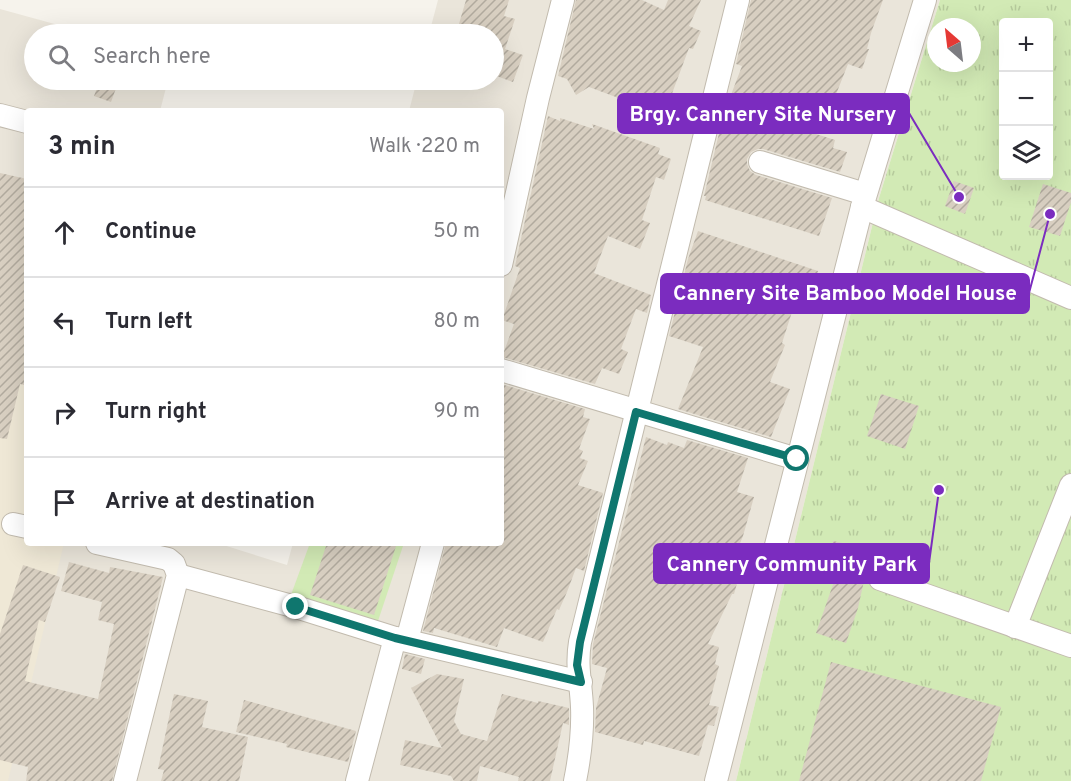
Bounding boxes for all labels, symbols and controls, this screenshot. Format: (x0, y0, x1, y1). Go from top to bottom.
north arrow (927, 18, 981, 72)
map controls (999, 18, 1053, 180)
button: + (999, 18, 1053, 72)
search box (24, 24, 504, 90)
icon: search (45, 41, 78, 74)
text: Search here (93, 44, 211, 71)
button: − (999, 72, 1053, 126)
callout: Brgy. Cannery Site Nursery (618, 94, 909, 133)
text: Brgy. Cannery Site Nursery (630, 102, 897, 129)
button: layers (999, 126, 1053, 180)
text: 3 min (48, 131, 116, 164)
text: Walk · 220 m (369, 134, 480, 160)
icon: ahead (48, 216, 81, 249)
text: Continue (105, 219, 196, 246)
text: 50 m (433, 219, 480, 245)
callout: Cannery Site Bamboo Model House (661, 274, 1029, 313)
text: Cannery Site Bamboo Model House (673, 281, 1017, 308)
icon: left (48, 306, 81, 339)
text: Turn left (105, 309, 193, 336)
text: 80 m (434, 309, 480, 335)
icon: right (48, 396, 81, 429)
text: Turn right (105, 399, 207, 426)
text: 90 m (434, 399, 480, 425)
route start (783, 445, 809, 471)
icon: arrive (48, 486, 81, 519)
text: Arrive at destination (105, 489, 315, 516)
callout: Cannery Community Park (654, 544, 929, 583)
text: Cannery Community Park (666, 552, 918, 579)
route end (282, 593, 308, 619)

